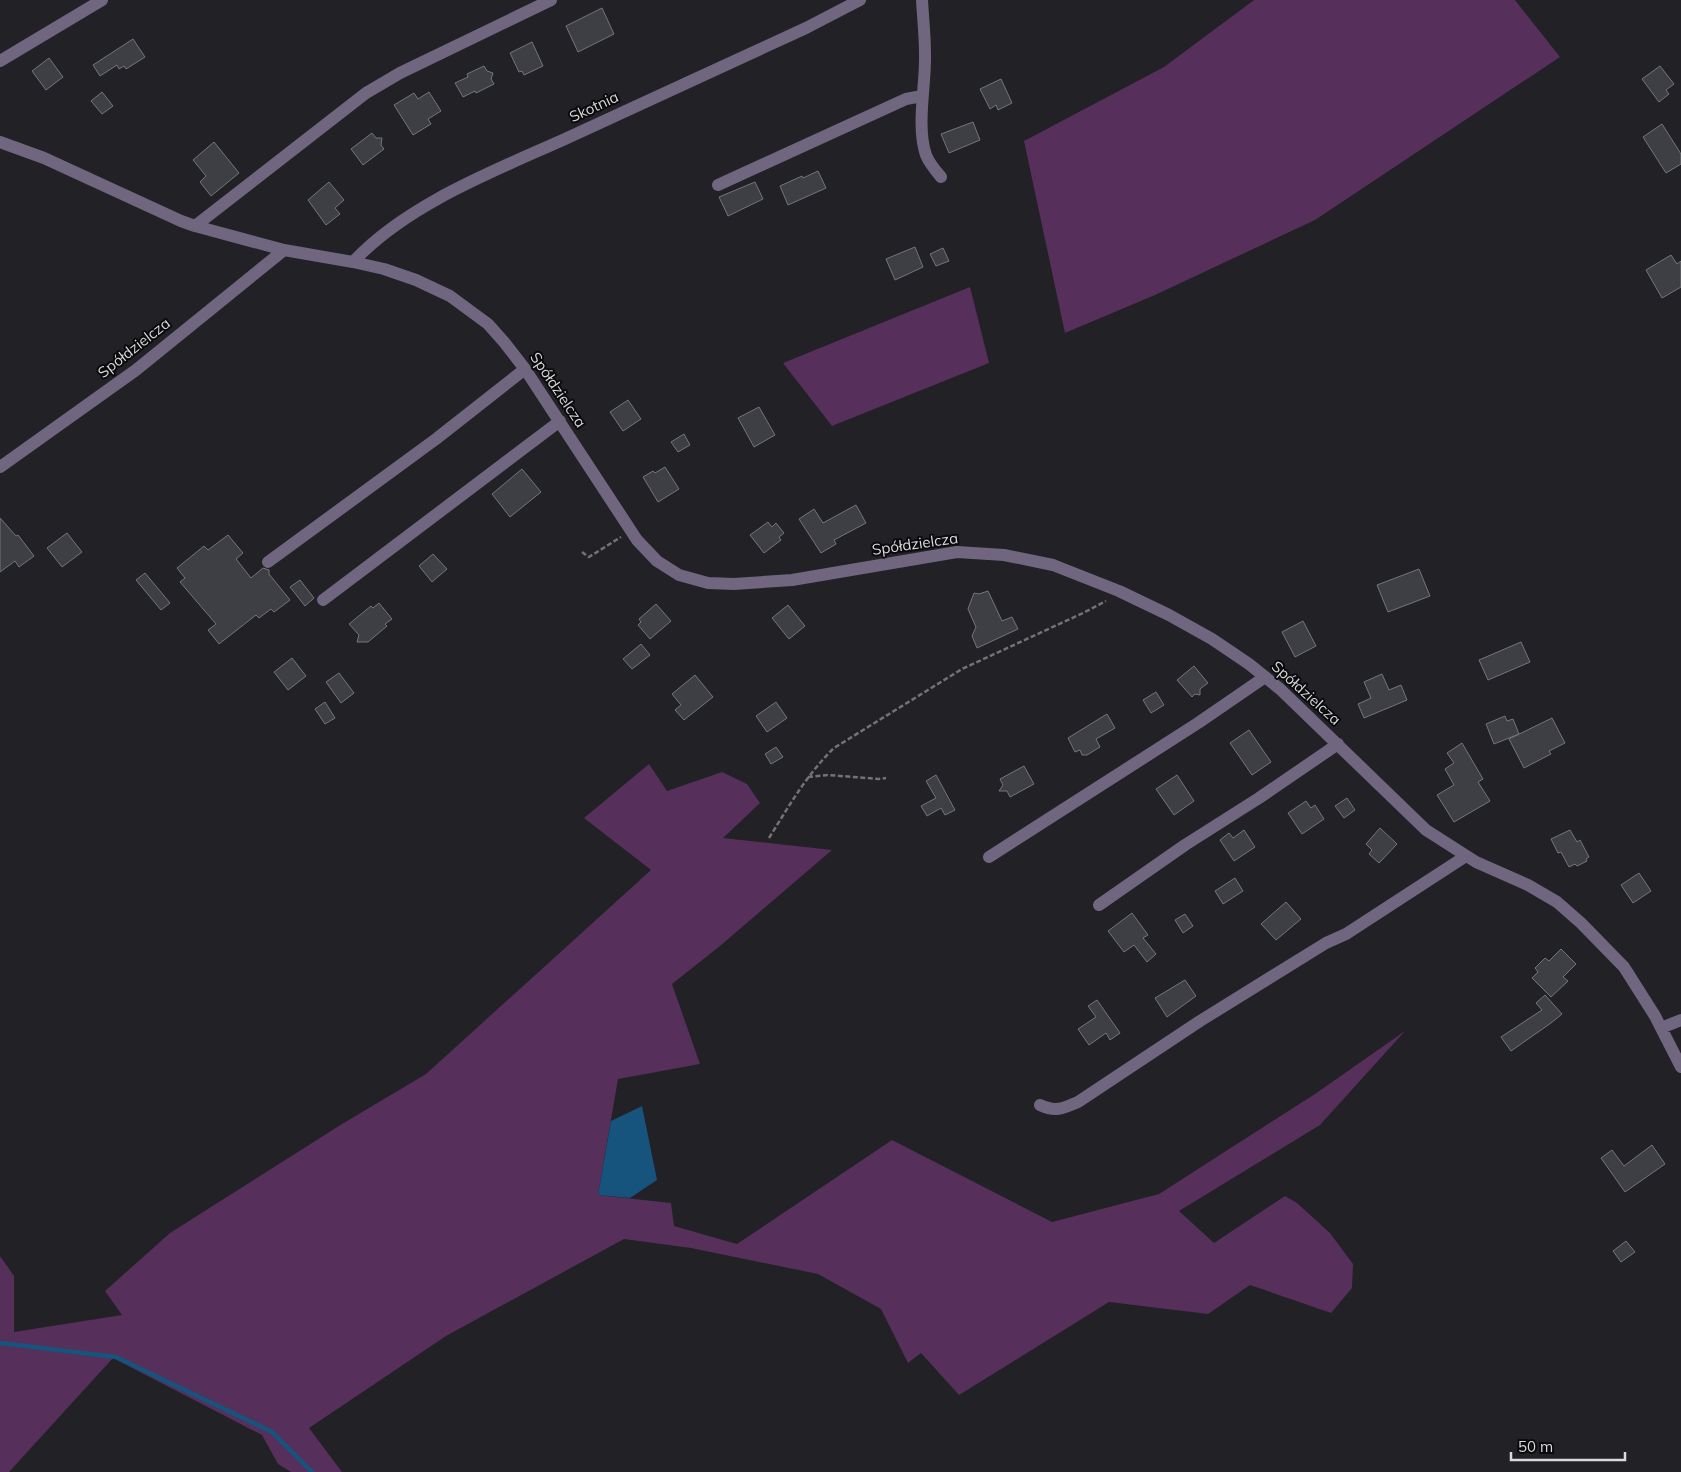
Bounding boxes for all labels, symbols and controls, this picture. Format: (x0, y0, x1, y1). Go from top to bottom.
street label: Skotnia (566, 87, 621, 126)
street label: Spółdzielcza (94, 313, 174, 382)
street label: Spółdzielcza (526, 348, 591, 431)
street label: Spółdzielcza (871, 528, 959, 559)
street label: Spółdzielcza (1268, 657, 1345, 729)
scale bar (1511, 1430, 1625, 1462)
text: 50 m (1518, 1437, 1553, 1456)

